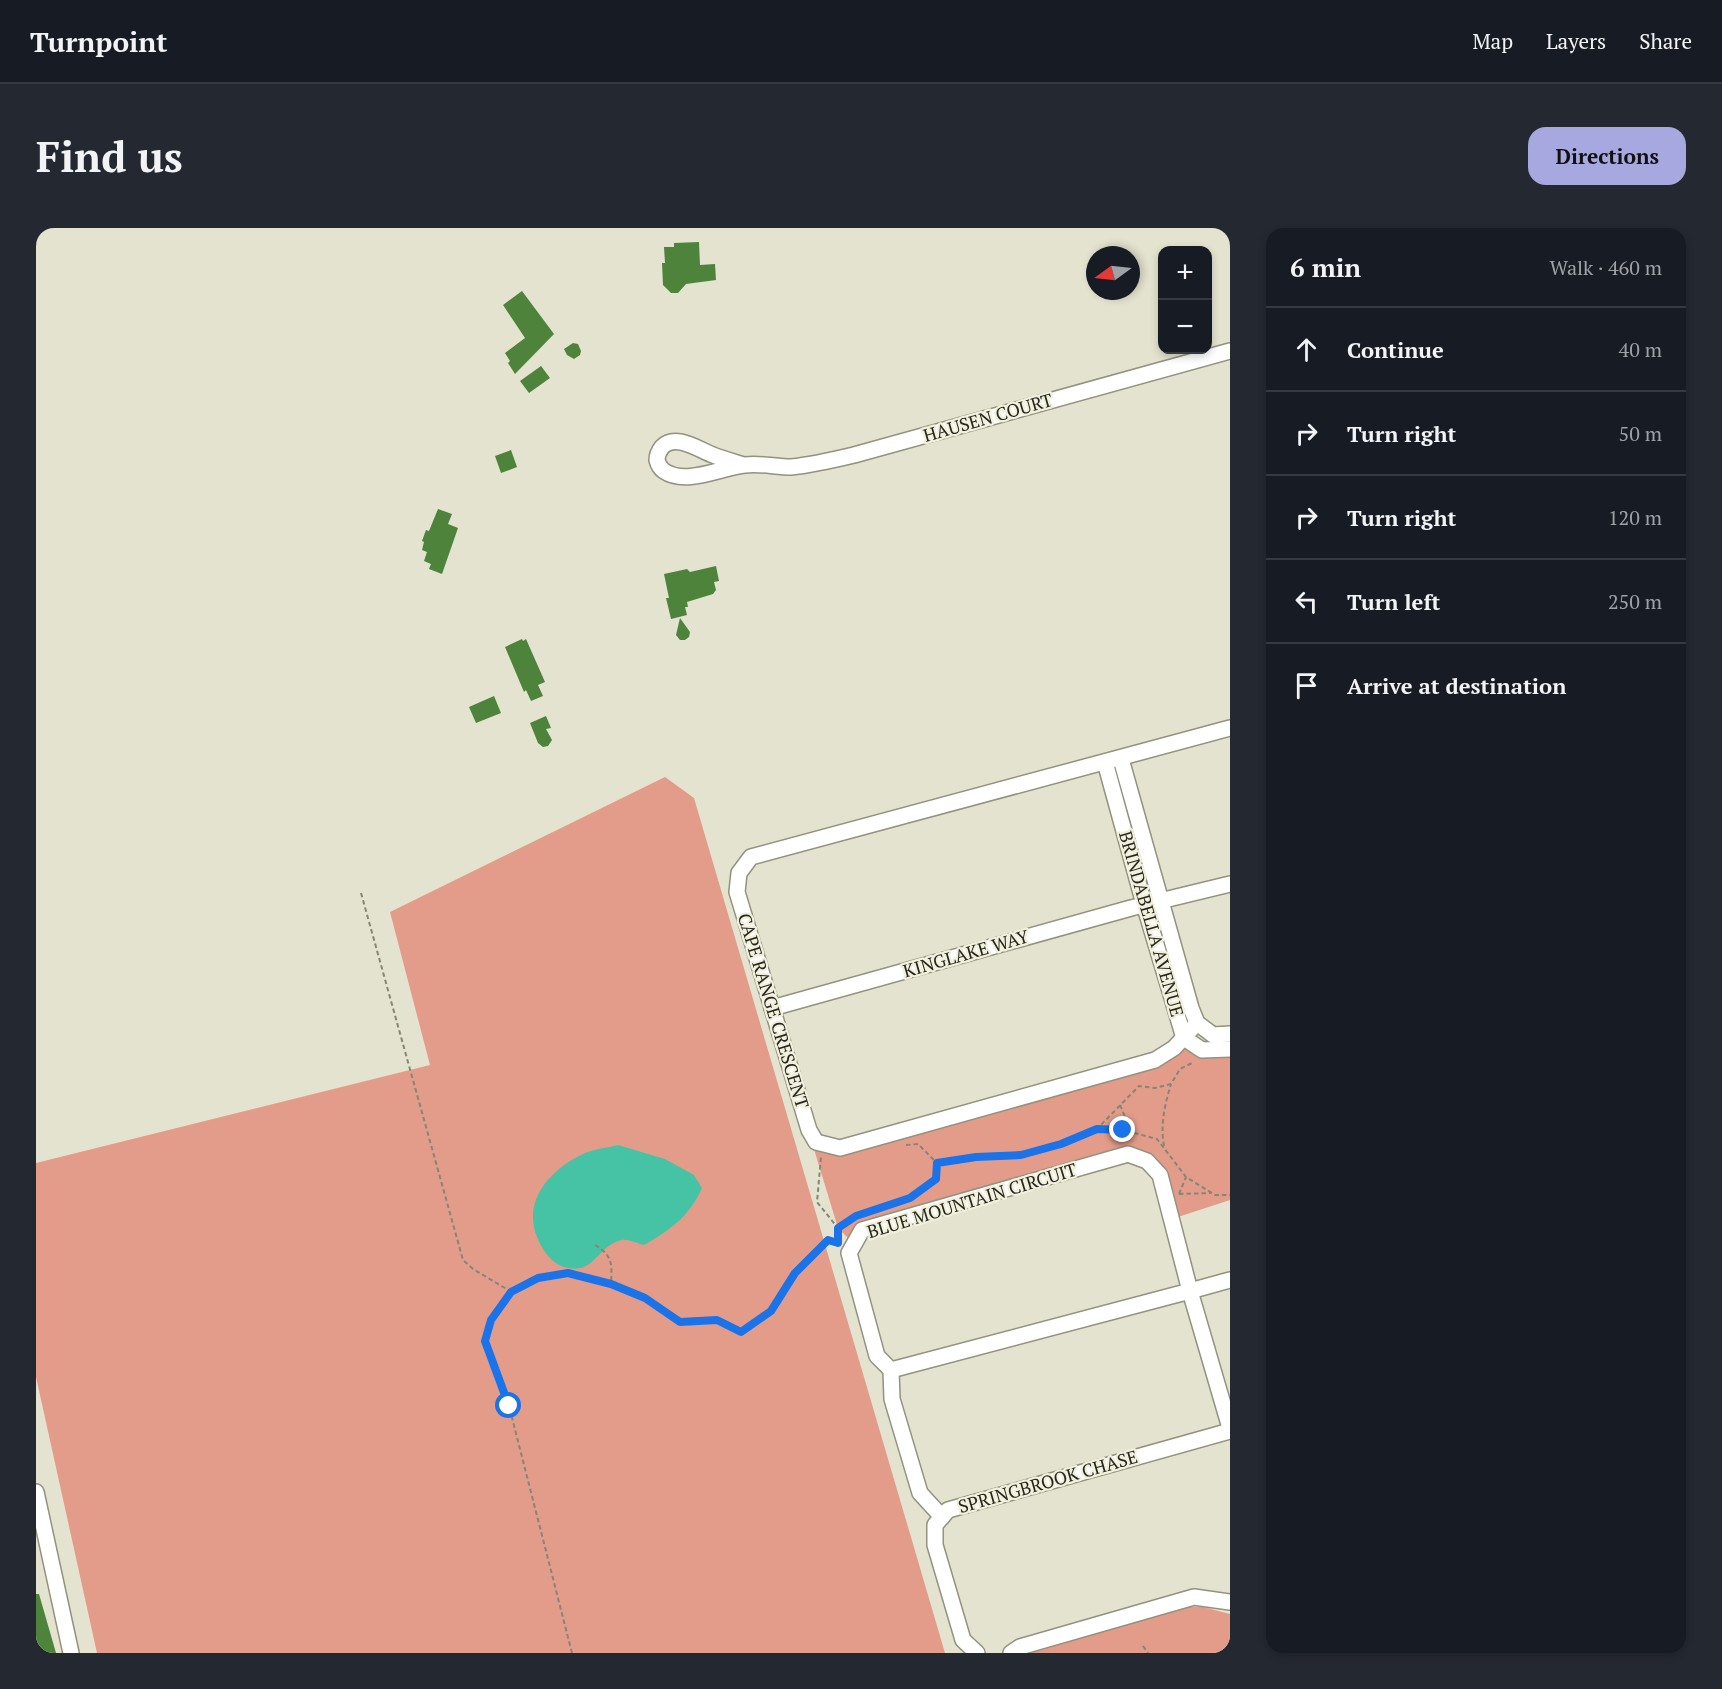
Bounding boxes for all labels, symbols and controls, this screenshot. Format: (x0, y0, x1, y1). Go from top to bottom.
text: Turnpoint (30, 23, 168, 60)
text: Map (1472, 27, 1513, 55)
text: Layers (1546, 27, 1606, 55)
text: Share (1639, 27, 1692, 55)
button: Directions (1528, 127, 1686, 185)
text: Find us (36, 128, 183, 184)
north arrow (1086, 246, 1140, 300)
map controls (1158, 246, 1212, 354)
button: + (1158, 246, 1212, 300)
text: 6 min (1290, 250, 1361, 284)
text: Walk · 460 m (1550, 254, 1662, 281)
button: − (1158, 300, 1212, 354)
icon: ahead (1290, 333, 1323, 366)
text: Continue (1347, 335, 1444, 364)
text: 40 m (1619, 336, 1662, 363)
street label: HAUSEN COURT (920, 387, 1055, 447)
icon: right (1290, 417, 1323, 450)
text: Turn right (1347, 419, 1456, 448)
text: 50 m (1619, 420, 1662, 447)
icon: right (1290, 501, 1323, 534)
text: Turn right (1347, 503, 1456, 532)
text: 120 m (1608, 504, 1662, 531)
icon: left (1290, 585, 1323, 618)
text: Turn left (1347, 587, 1440, 616)
text: 250 m (1608, 588, 1662, 615)
icon: arrive (1290, 669, 1323, 702)
text: Arrive at destination (1347, 671, 1566, 700)
street label: BRINDABELLA AVENUE (1114, 828, 1190, 1020)
street label: CAPE RANGE CRESCENT (733, 910, 815, 1111)
street label: KINGLAKE WAY (900, 924, 1032, 982)
route end (1109, 1116, 1135, 1142)
street label: BLUE MOUNTAIN CIRCUIT (864, 1157, 1079, 1243)
route start (495, 1392, 521, 1418)
street label: SPRINGBROOK CHASE (955, 1444, 1140, 1518)

